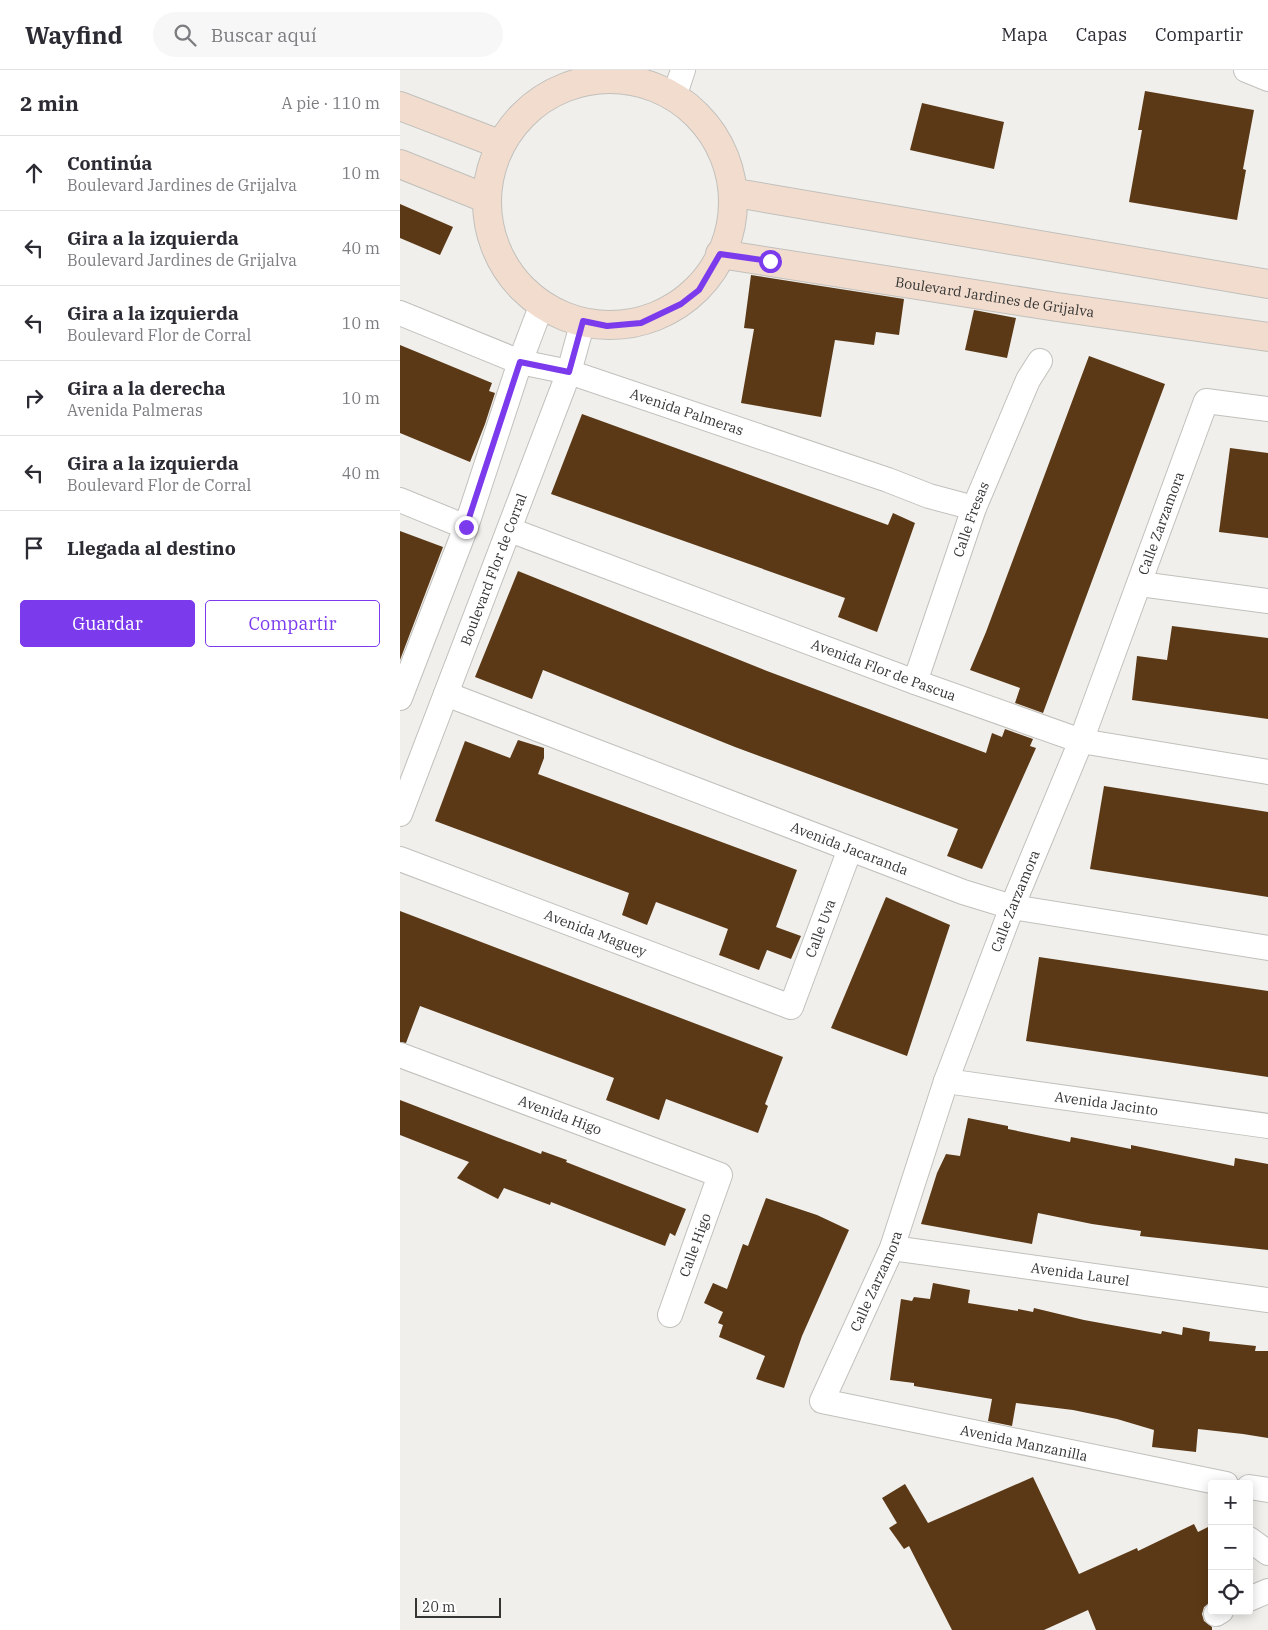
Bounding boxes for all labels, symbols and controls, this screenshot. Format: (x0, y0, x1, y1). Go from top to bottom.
search box (153, 12, 503, 57)
text: Wayfind (25, 19, 123, 51)
icon: search (171, 21, 199, 49)
text: Buscar aquí (211, 23, 317, 47)
text: Mapa (1001, 23, 1048, 46)
text: Capas (1076, 23, 1127, 46)
text: Compartir (1155, 23, 1243, 46)
text: 2 min (20, 89, 79, 117)
text: A pie · 110 m (282, 93, 380, 113)
text: Continúa (67, 151, 152, 175)
icon: ahead (20, 159, 48, 187)
text: 10 m (342, 163, 380, 183)
text: Boulevard Jardines de Grijalva (67, 175, 297, 195)
text: Gira a la izquierda (67, 226, 239, 250)
icon: left (20, 234, 48, 262)
text: 40 m (342, 238, 380, 258)
text: Boulevard Jardines de Grijalva (67, 250, 297, 270)
route start (759, 250, 782, 273)
street label: Boulevard Jardines de Grijalva (894, 273, 1096, 321)
text: Gira a la izquierda (67, 301, 239, 325)
icon: left (20, 309, 48, 337)
text: 10 m (342, 313, 380, 333)
text: Boulevard Flor de Corral (67, 325, 251, 345)
text: Gira a la derecha (67, 376, 226, 400)
icon: right (20, 384, 48, 412)
street label: Avenida Palmeras (628, 384, 746, 440)
text: 10 m (342, 388, 380, 408)
text: Avenida Palmeras (67, 400, 203, 420)
text: Gira a la izquierda (67, 451, 239, 475)
icon: left (20, 459, 48, 487)
text: 40 m (342, 463, 380, 483)
street label: Calle Zarzamora (1134, 469, 1188, 577)
text: Boulevard Flor de Corral (67, 475, 251, 495)
street label: Calle Fresas (949, 479, 993, 560)
street label: Boulevard Flor de Corral (456, 491, 531, 648)
route end (455, 516, 478, 539)
icon: arrive (20, 534, 48, 562)
text: Llegada al destino (67, 536, 236, 560)
button: Guardar (20, 600, 195, 647)
button: Compartir (205, 600, 380, 647)
street label: Avenida Flor de Pascua (809, 635, 959, 705)
street label: Avenida Jacaranda (788, 818, 911, 879)
street label: Calle Zarzamora (987, 847, 1044, 955)
street label: Calle Uva (801, 896, 840, 960)
street label: Avenida Maguey (542, 905, 650, 961)
street label: Avenida Jacinto (1054, 1087, 1159, 1120)
street label: Avenida Higo (516, 1091, 604, 1139)
street label: Calle Higo (675, 1211, 715, 1279)
street label: Calle Zarzamora (846, 1228, 906, 1334)
street label: Avenida Laurel (1030, 1258, 1131, 1290)
street label: Avenida Manzanilla (959, 1421, 1090, 1465)
map controls (1208, 1480, 1253, 1615)
button: + (1208, 1480, 1253, 1525)
button: − (1208, 1525, 1253, 1570)
button: locate (1208, 1570, 1253, 1615)
scale bar (415, 1595, 501, 1618)
text: 20 m (422, 1598, 455, 1616)

